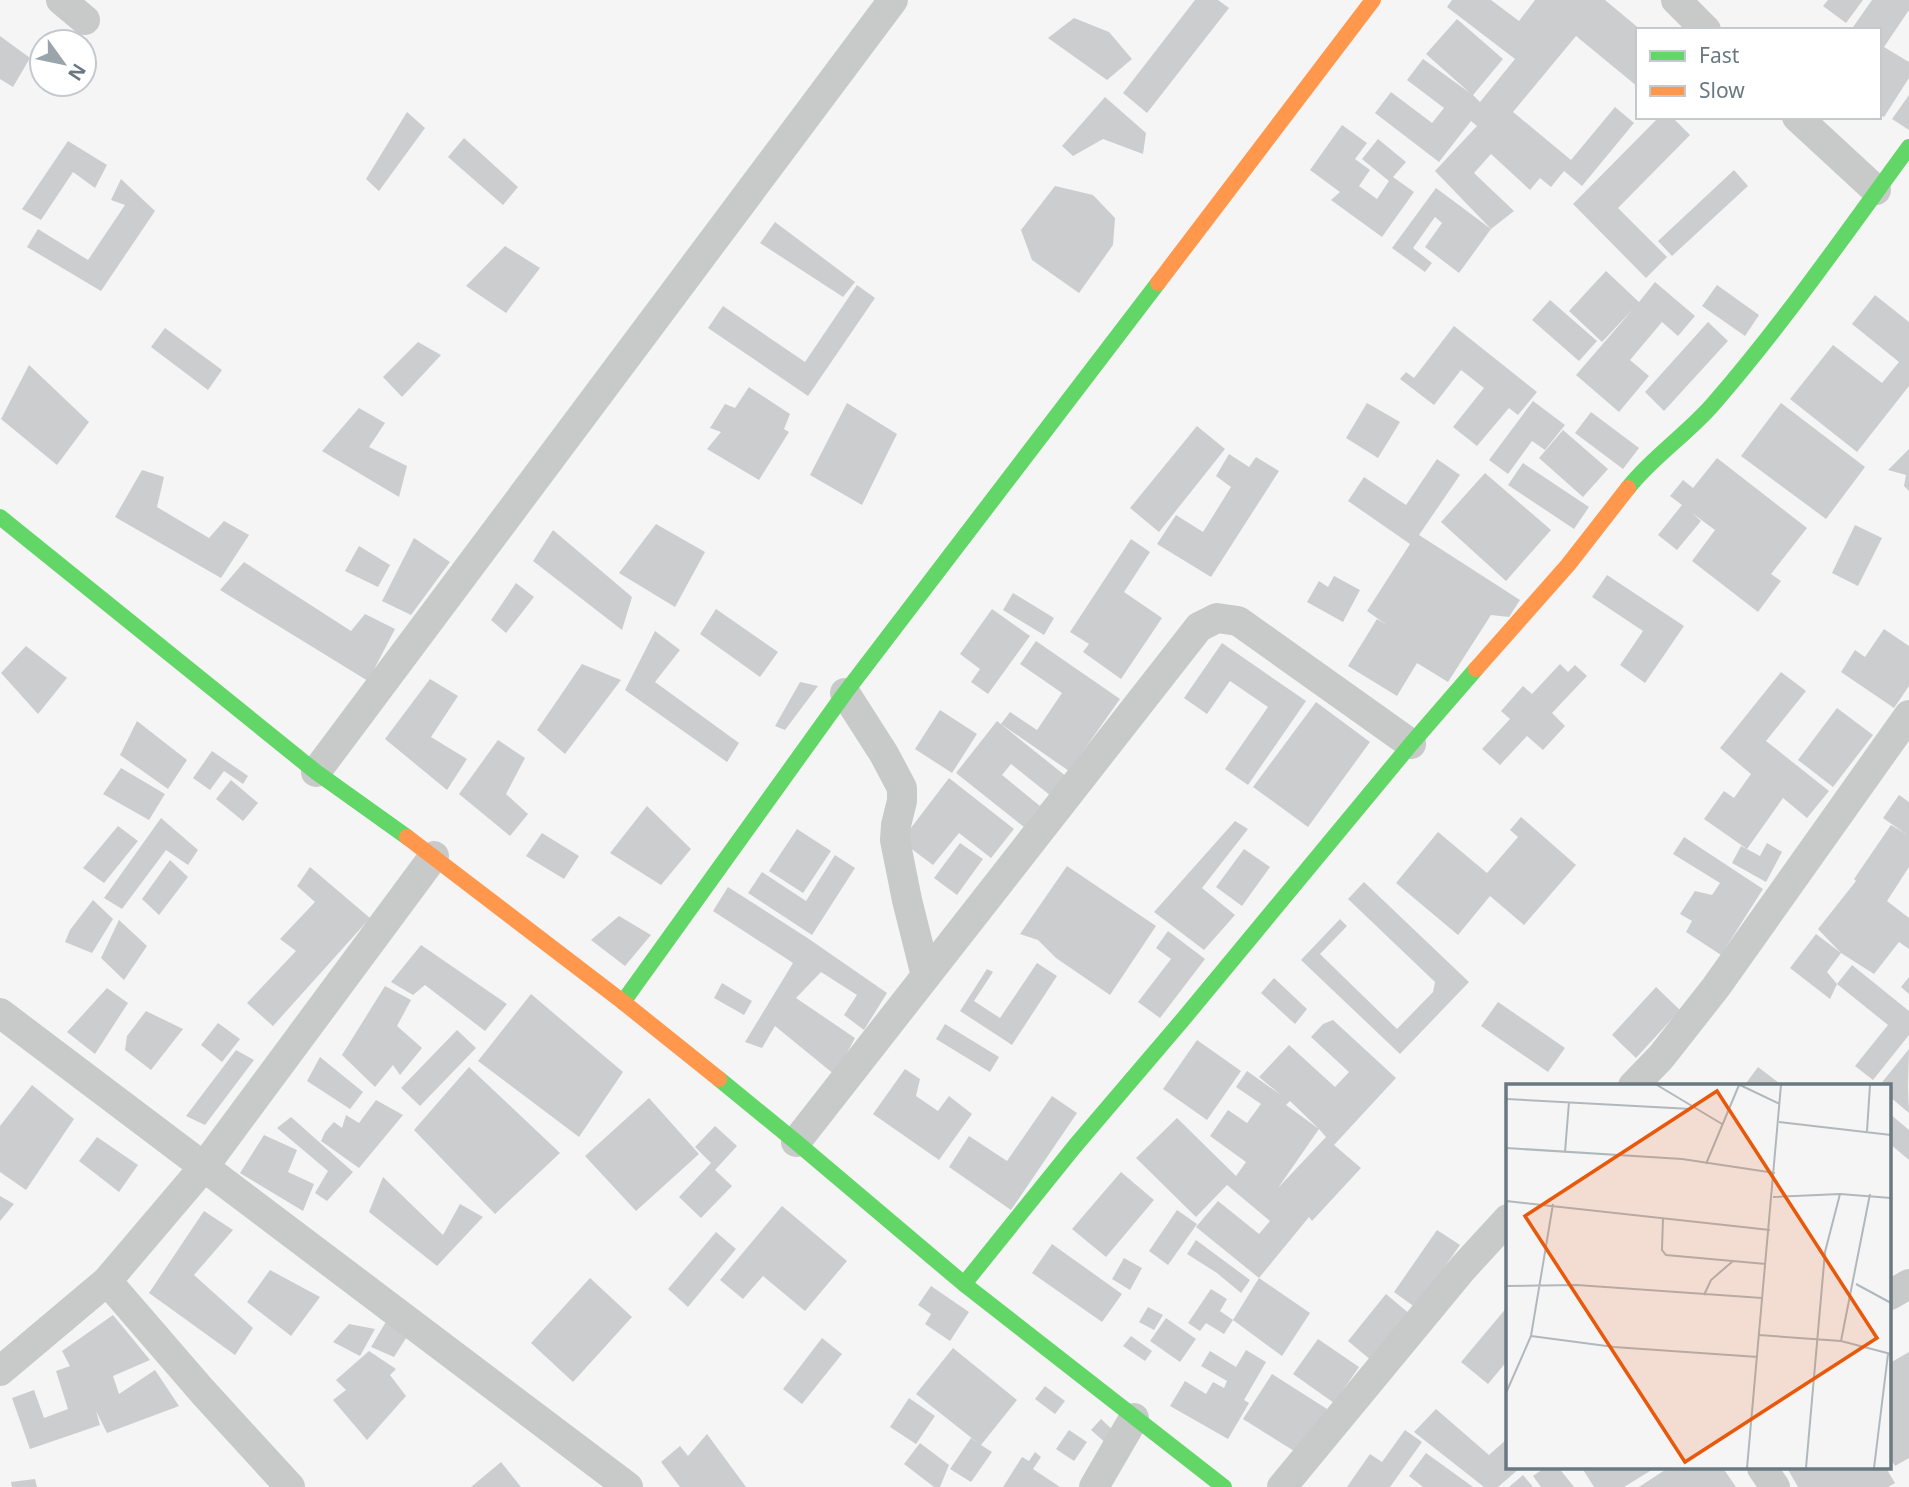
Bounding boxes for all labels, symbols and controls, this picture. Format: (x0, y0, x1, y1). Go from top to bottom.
north arrow (28, 28, 98, 98)
legend (1636, 28, 1881, 119)
text: Fast (1699, 41, 1740, 69)
text: N (62, 59, 92, 86)
text: Slow (1699, 76, 1745, 104)
inset map (1506, 1084, 1892, 1470)

